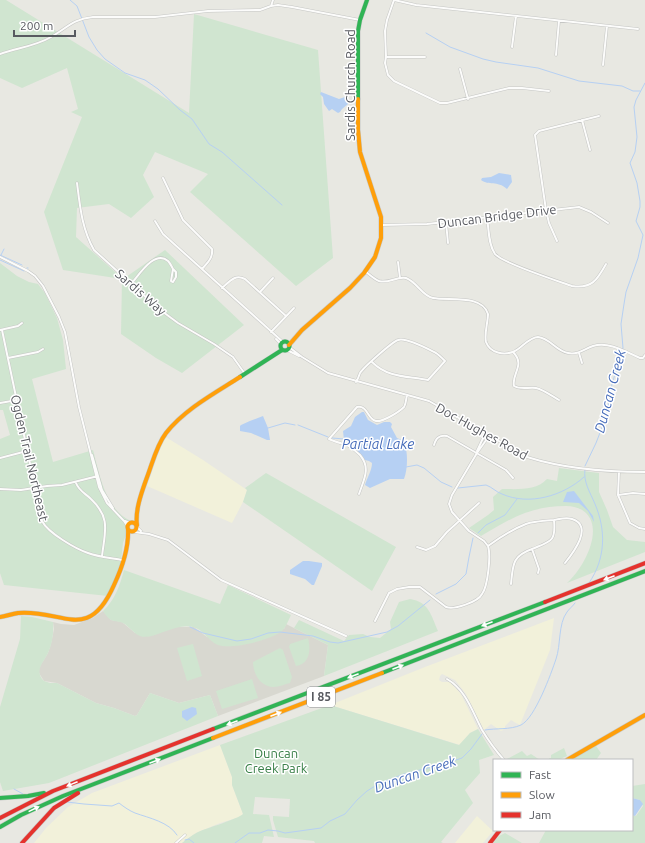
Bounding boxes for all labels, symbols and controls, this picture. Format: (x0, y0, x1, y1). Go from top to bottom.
scale bar (14, 12, 75, 38)
text: 200 m (20, 19, 53, 32)
street label: Sardis Church Road (343, 29, 357, 141)
street label: Duncan Bridge Drive (437, 202, 557, 230)
street label: Sardis Way (113, 266, 169, 318)
water label: Duncan Creek (591, 347, 629, 434)
street label: Ogden Trail Northeast (9, 393, 51, 523)
street label: Doc Hughes Road (434, 400, 530, 462)
water label: Partial Lake (342, 436, 414, 452)
one-way arrow (602, 575, 614, 581)
one-way arrow (481, 622, 493, 628)
one-way arrow (392, 664, 404, 670)
one-way arrow (347, 673, 359, 679)
road number: I 85 (307, 687, 335, 707)
one-way arrow (271, 711, 283, 717)
one-way arrow (225, 720, 237, 726)
park label: Duncan Creek Park (245, 746, 308, 775)
water label: Duncan Creek (372, 752, 459, 796)
one-way arrow (150, 757, 162, 763)
legend (493, 759, 633, 831)
text: Fast (529, 768, 551, 781)
one-way arrow (66, 781, 78, 787)
text: Slow (529, 788, 555, 801)
one-way arrow (29, 806, 40, 812)
text: Jam (529, 808, 551, 821)

